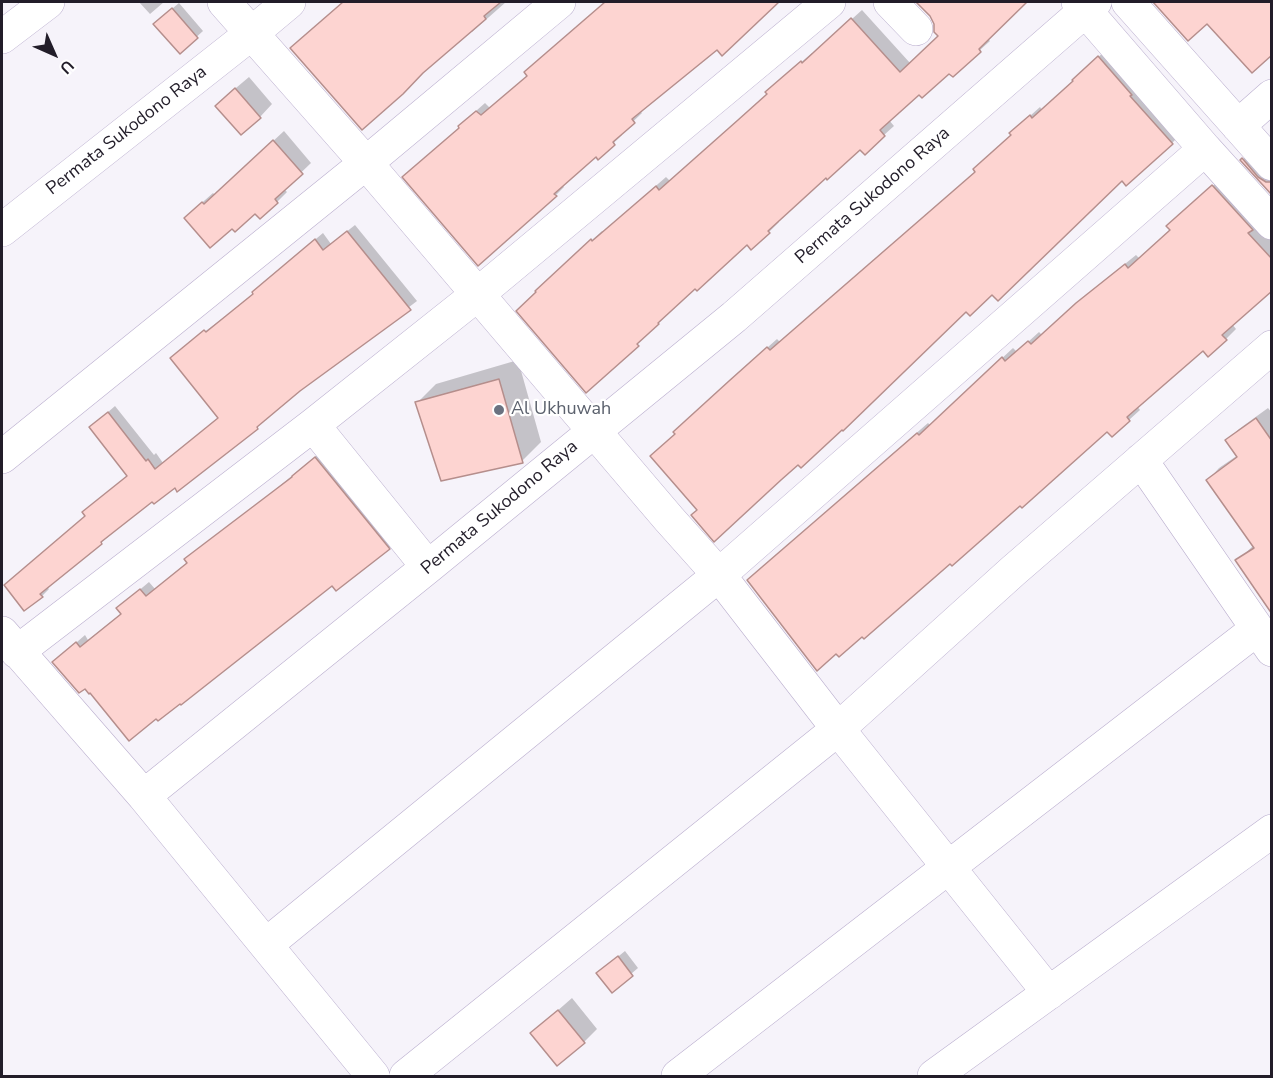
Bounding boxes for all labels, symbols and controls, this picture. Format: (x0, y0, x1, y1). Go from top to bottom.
north arrow (24, 24, 84, 84)
text: U (55, 55, 79, 79)
street label: Permata Sukodono Raya (42, 62, 212, 200)
street label: Permata Sukodono Raya (791, 123, 955, 269)
place label: Al Ukhuwah (511, 399, 611, 421)
marker: Al Ukhuwah (492, 403, 506, 417)
street label: Permata Sukodono Raya (417, 436, 583, 580)

